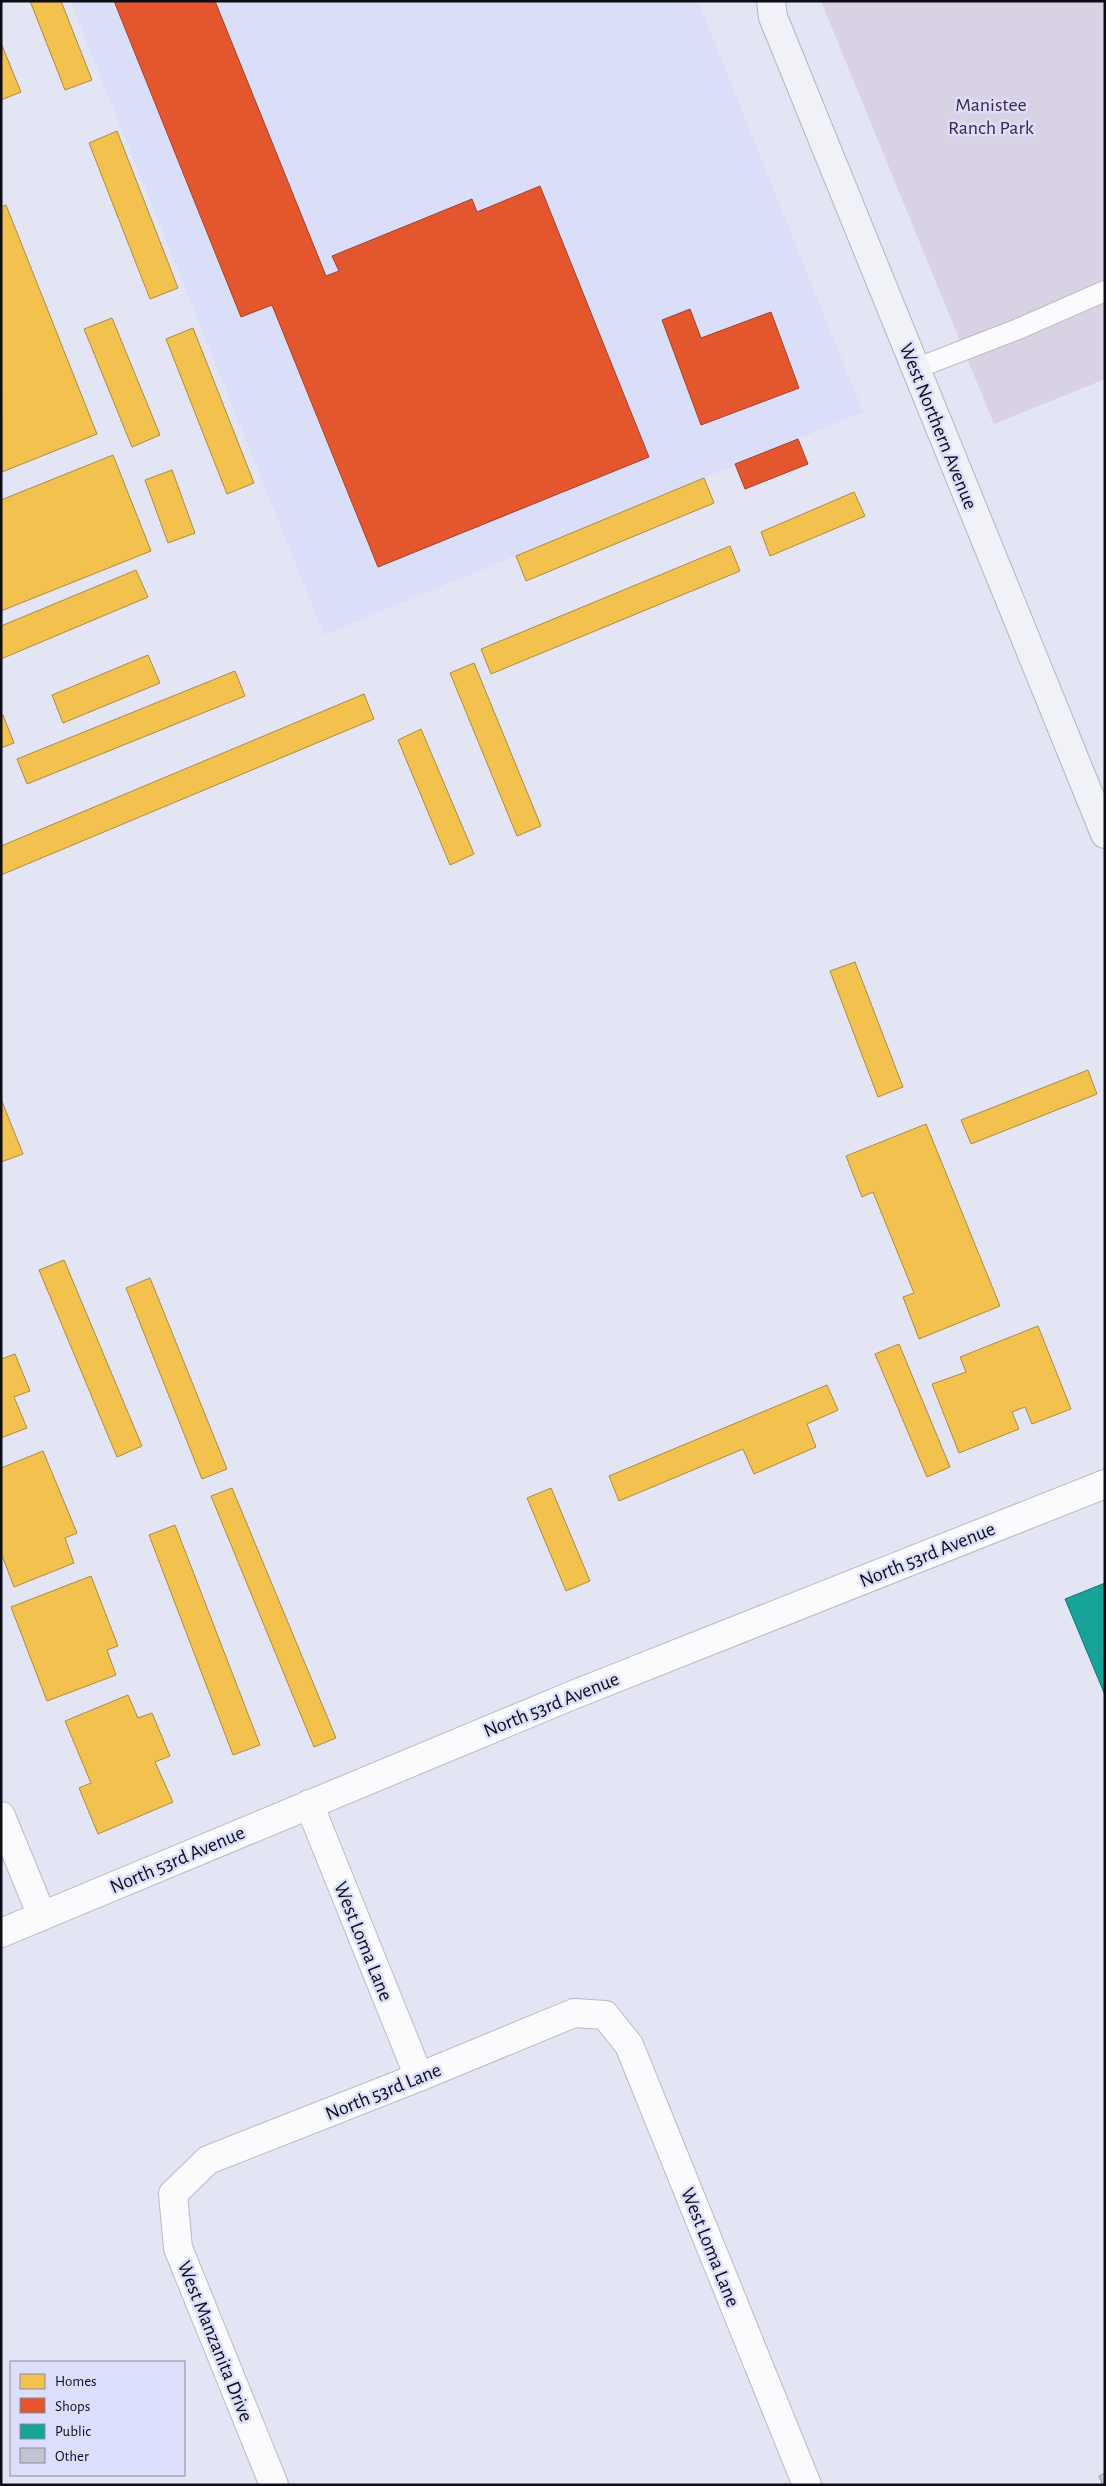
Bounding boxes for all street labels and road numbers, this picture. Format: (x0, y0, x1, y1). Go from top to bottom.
street label: West Northern Avenue (896, 341, 980, 512)
street label: North 53rd Avenue (857, 1519, 998, 1591)
street label: North 53rd Avenue (481, 1669, 622, 1741)
street label: North 53rd Avenue (107, 1823, 248, 1897)
street label: West Loma Lane (330, 1879, 396, 2004)
street label: North 53rd Lane (323, 2060, 444, 2124)
street label: West Loma Lane (677, 2185, 743, 2310)
street label: West Manzanita Drive (174, 2258, 256, 2424)

